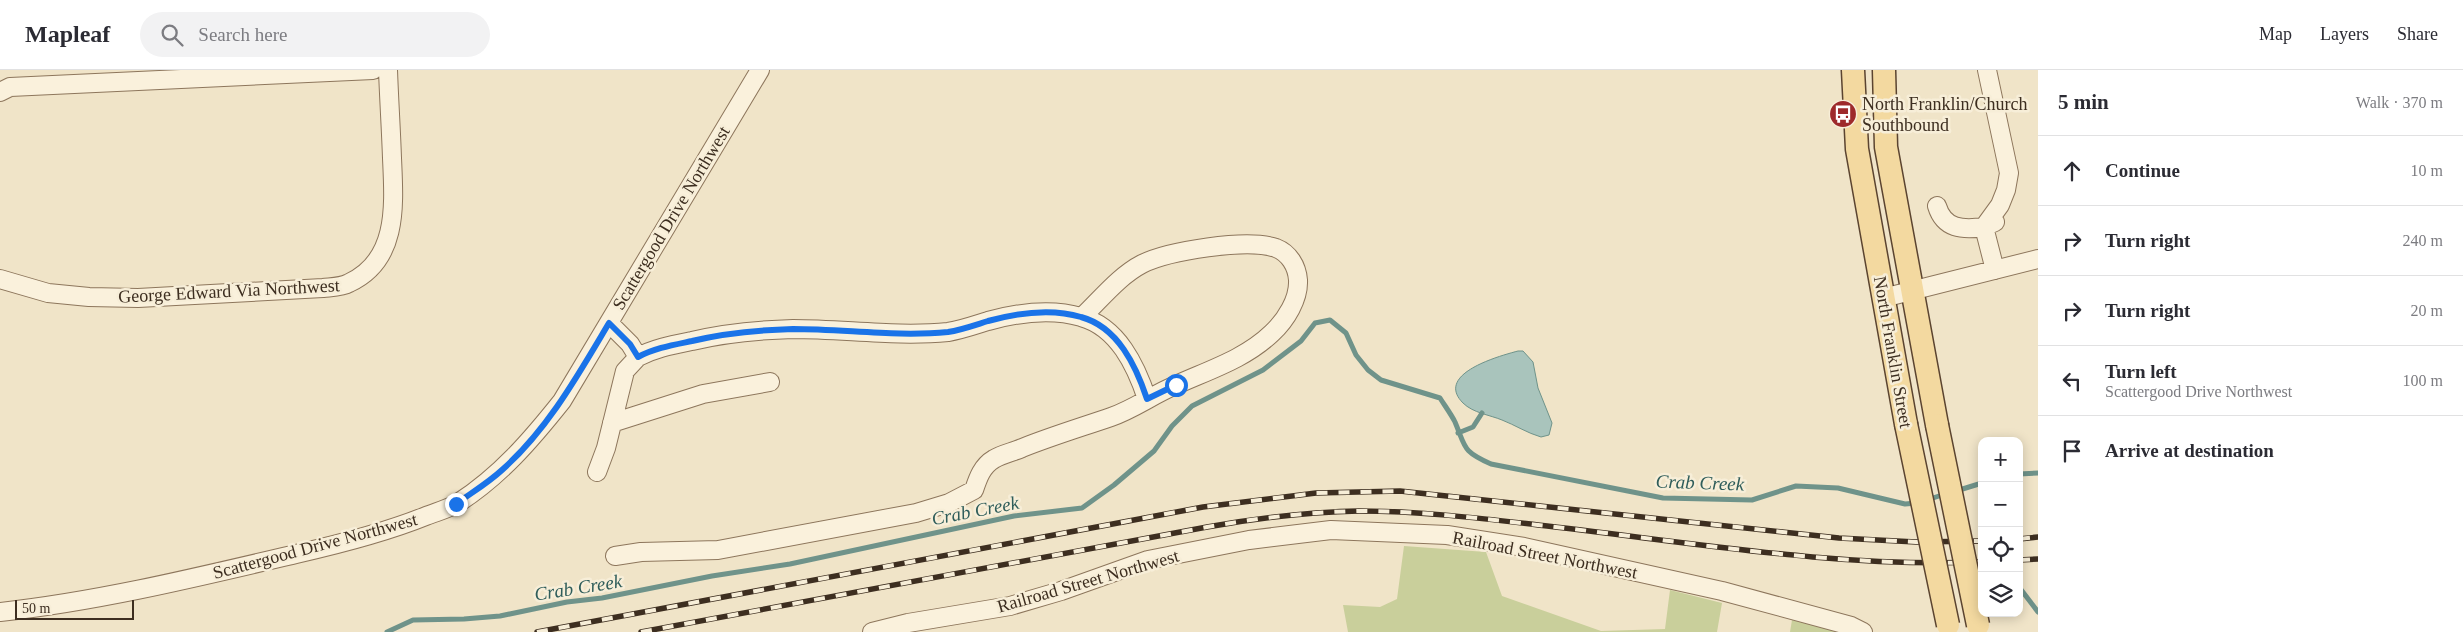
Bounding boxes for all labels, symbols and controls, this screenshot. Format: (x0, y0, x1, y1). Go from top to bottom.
search box (140, 12, 490, 57)
text: Mapleaf (25, 21, 110, 47)
icon: search (158, 21, 186, 49)
text: Search here (198, 24, 287, 45)
text: Map (2259, 24, 2292, 44)
text: Layers (2320, 24, 2369, 44)
text: Share (2397, 24, 2438, 44)
text: 5 min (2058, 90, 2109, 114)
place label: North Franklin/Church Southbound (1862, 94, 2027, 135)
text: Walk · 370 m (2356, 94, 2443, 111)
bus stop icon: North Franklin/Church Southbound (1828, 99, 1858, 129)
street label: Scattergood Drive Northwest (608, 123, 734, 313)
icon: ahead (2058, 157, 2086, 185)
text: Continue (2105, 160, 2180, 181)
text: 10 m (2411, 162, 2443, 179)
icon: right (2058, 227, 2086, 255)
text: Turn right (2105, 230, 2190, 251)
text: 240 m (2403, 232, 2443, 249)
street label: North Franklin Street (1870, 274, 1916, 430)
street label: George Edward Via Northwest (118, 275, 340, 307)
icon: right (2058, 297, 2086, 325)
text: Turn right (2105, 300, 2190, 321)
text: 20 m (2411, 302, 2443, 319)
text: Turn left (2105, 361, 2177, 382)
icon: left (2058, 367, 2086, 395)
text: 100 m (2403, 372, 2443, 389)
route start (1165, 374, 1188, 397)
text: Scattergood Drive Northwest (2105, 383, 2292, 400)
map controls (1978, 437, 2023, 617)
button: + (1978, 437, 2023, 482)
icon: arrive (2058, 437, 2086, 465)
text: Arrive at destination (2105, 440, 2274, 461)
water label: Crab Creek (1655, 470, 1745, 495)
button: − (1978, 482, 2023, 527)
water label: Crab Creek (930, 492, 1021, 529)
route end (445, 493, 468, 516)
street label: Scattergood Drive Northwest (211, 509, 419, 583)
street label: Railroad Street Northwest (1451, 527, 1639, 583)
button: locate (1978, 527, 2023, 572)
street label: Railroad Street Northwest (995, 545, 1181, 617)
water label: Crab Creek (533, 570, 624, 605)
button: layers (1978, 572, 2023, 617)
scale bar (15, 597, 134, 620)
text: 50 m (22, 601, 50, 616)

